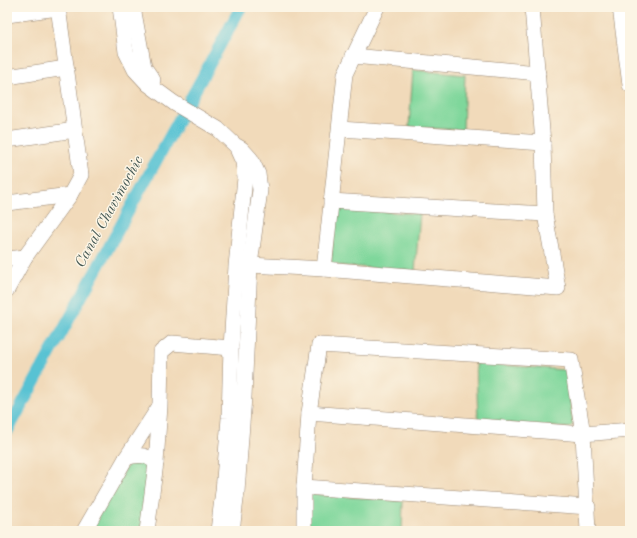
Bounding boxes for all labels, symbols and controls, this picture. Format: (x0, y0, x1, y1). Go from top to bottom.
water label: Canal Chavimochic (73, 154, 147, 270)

